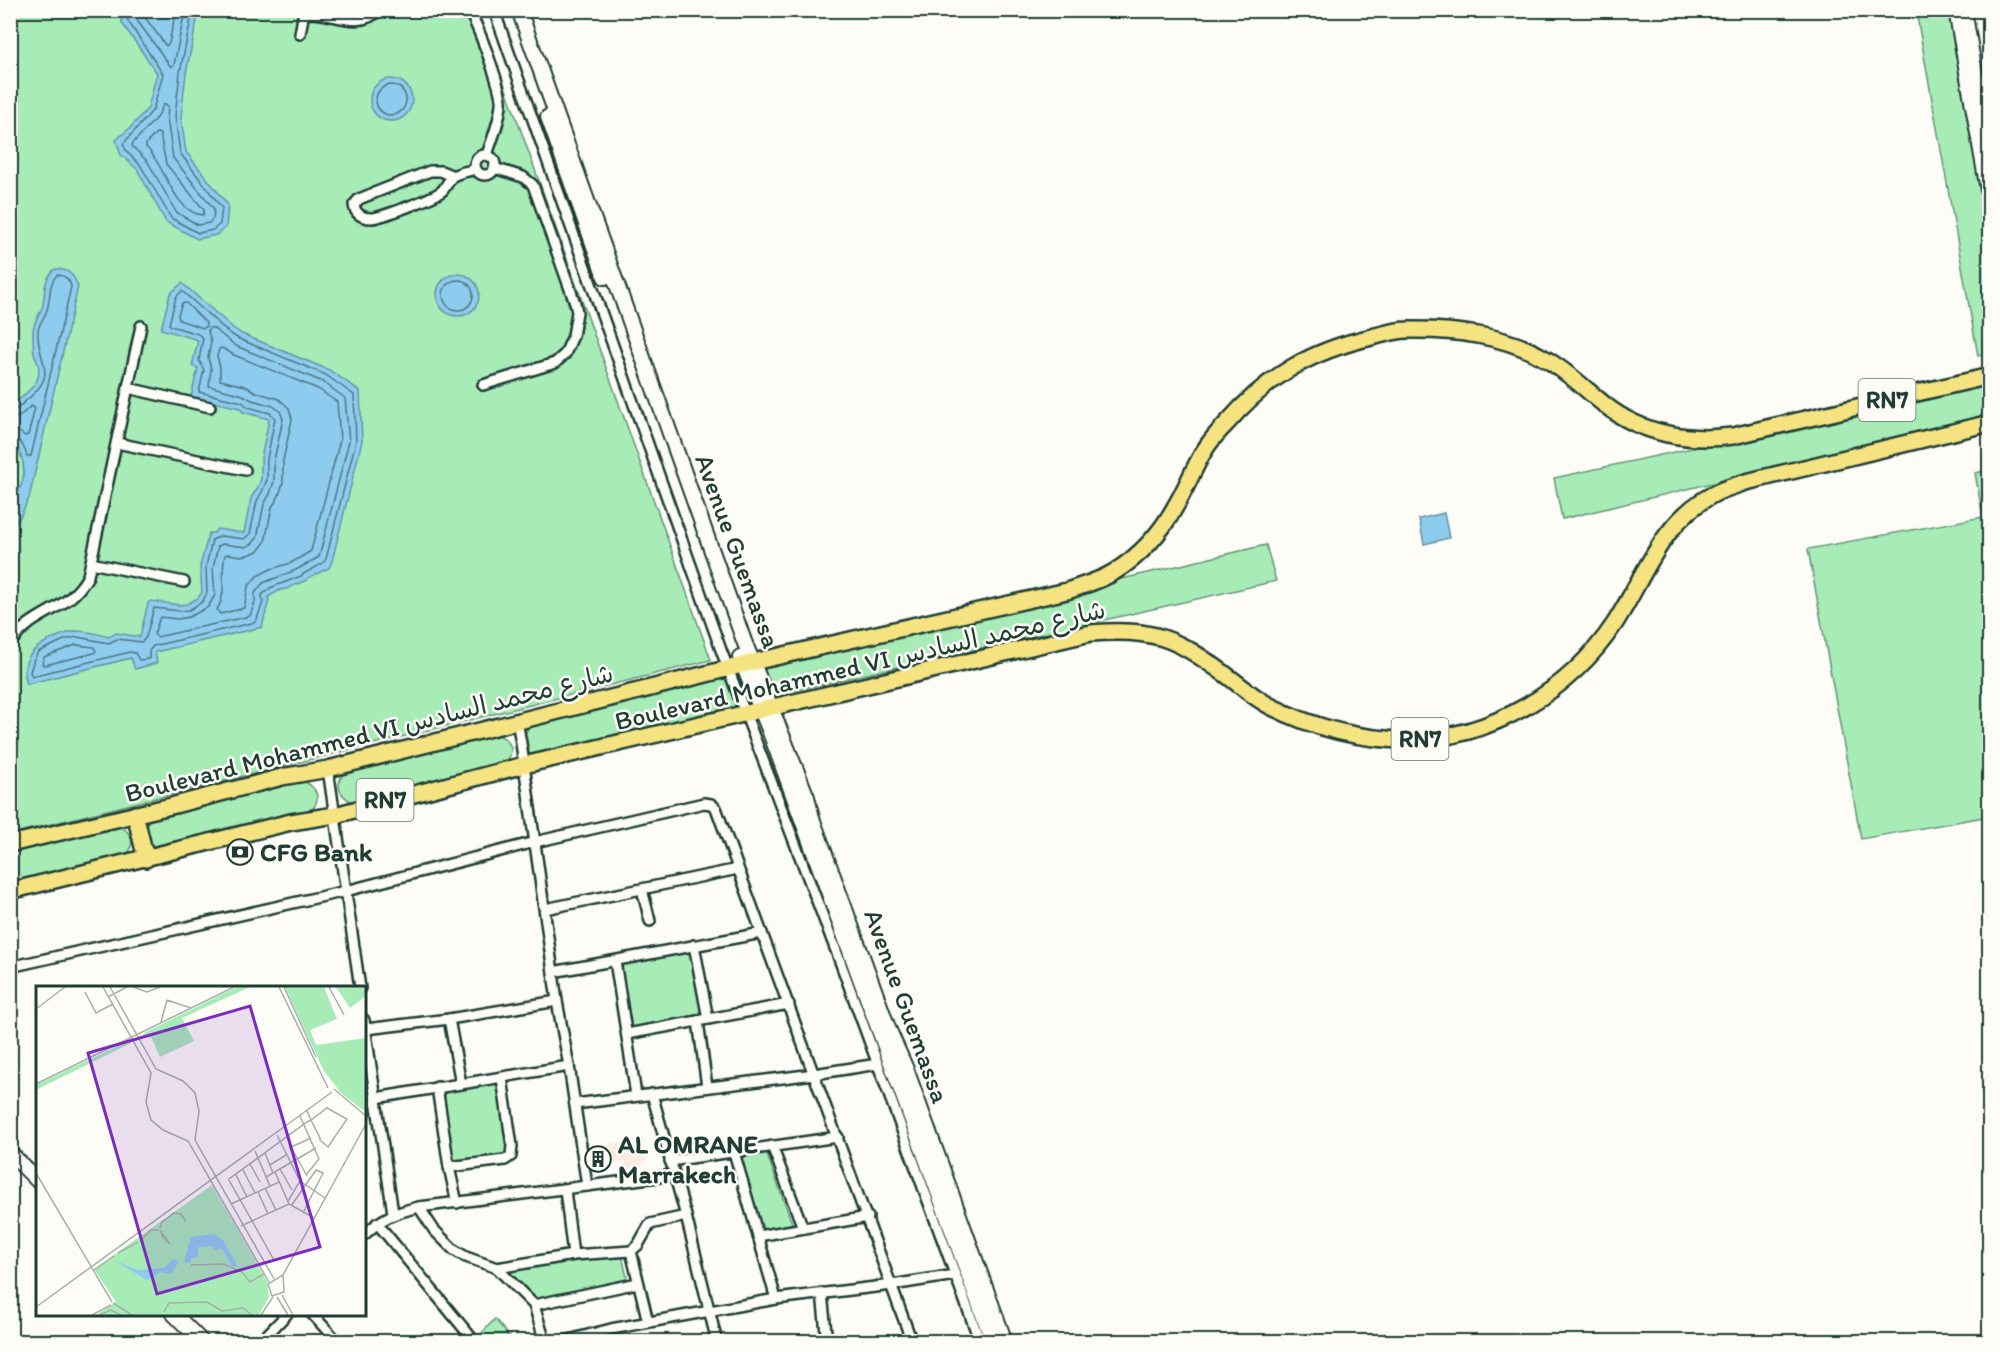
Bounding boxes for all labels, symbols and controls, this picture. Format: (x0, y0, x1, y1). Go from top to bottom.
road number: RN7 (1858, 379, 1916, 421)
street label: Avenue Guemassa (688, 450, 788, 653)
street label: Boulevard Mohammed VI شارع محمد السادس (612, 593, 1109, 739)
street label: Boulevard Mohammed VI شارع محمد السادس (121, 657, 617, 811)
road number: RN7 (1392, 718, 1448, 760)
road number: RN7 (356, 779, 414, 821)
place label: CFG Bank (260, 836, 373, 868)
bank icon: CFG Bank (225, 837, 255, 867)
street label: Avenue Guemassa (857, 905, 957, 1108)
inset map (36, 986, 366, 1316)
place label: AL OMRANE Marrakech (617, 1128, 758, 1190)
building icon: AL OMRANE Marrakech (583, 1144, 613, 1174)

